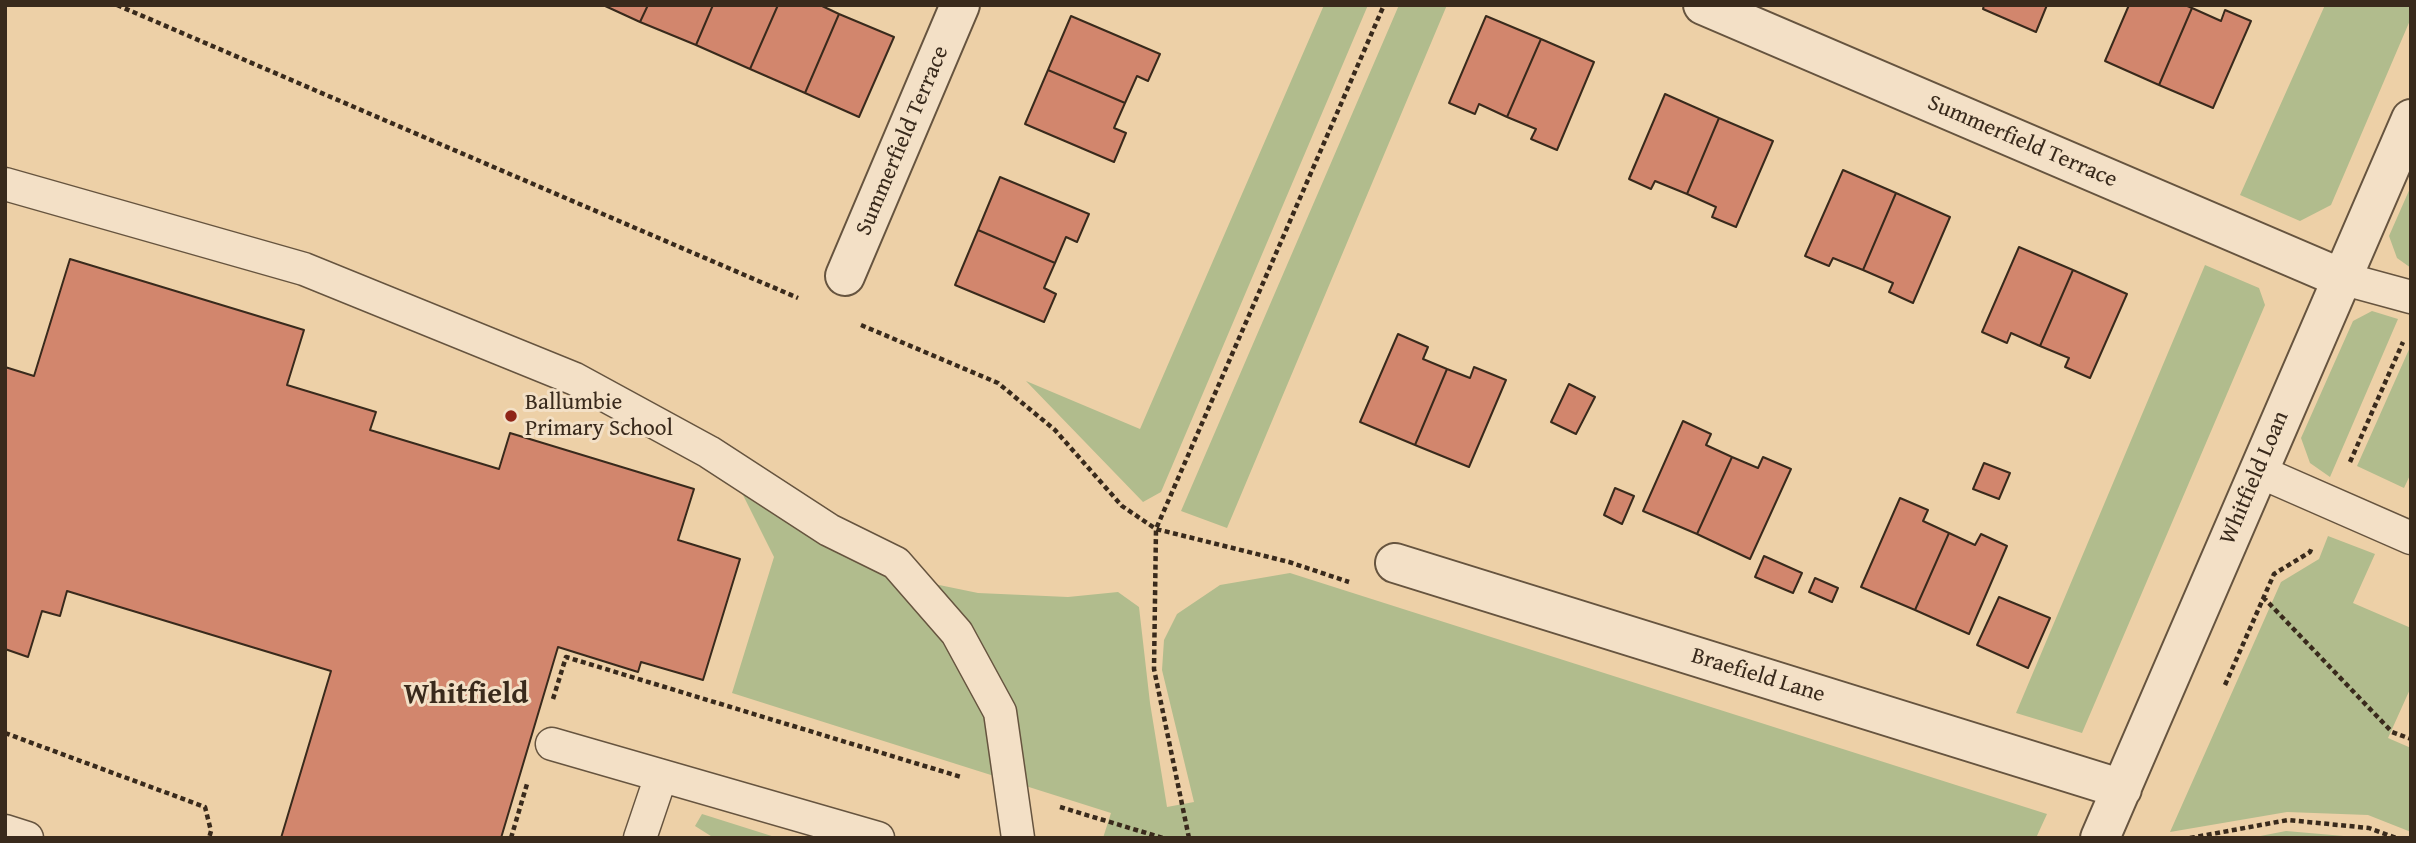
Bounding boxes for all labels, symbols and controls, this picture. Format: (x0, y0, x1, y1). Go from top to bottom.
street label: Summerfield Terrace (851, 42, 955, 240)
street label: Summerfield Terrace (1923, 90, 2121, 194)
place label: Ballumbie Primary School (525, 389, 673, 443)
street label: Whitfield Loan (2215, 407, 2295, 549)
marker: Ballumbie Primary School (503, 408, 519, 424)
street label: Braefield Lane (1688, 643, 1828, 709)
district label: Whitfield (404, 677, 528, 713)

